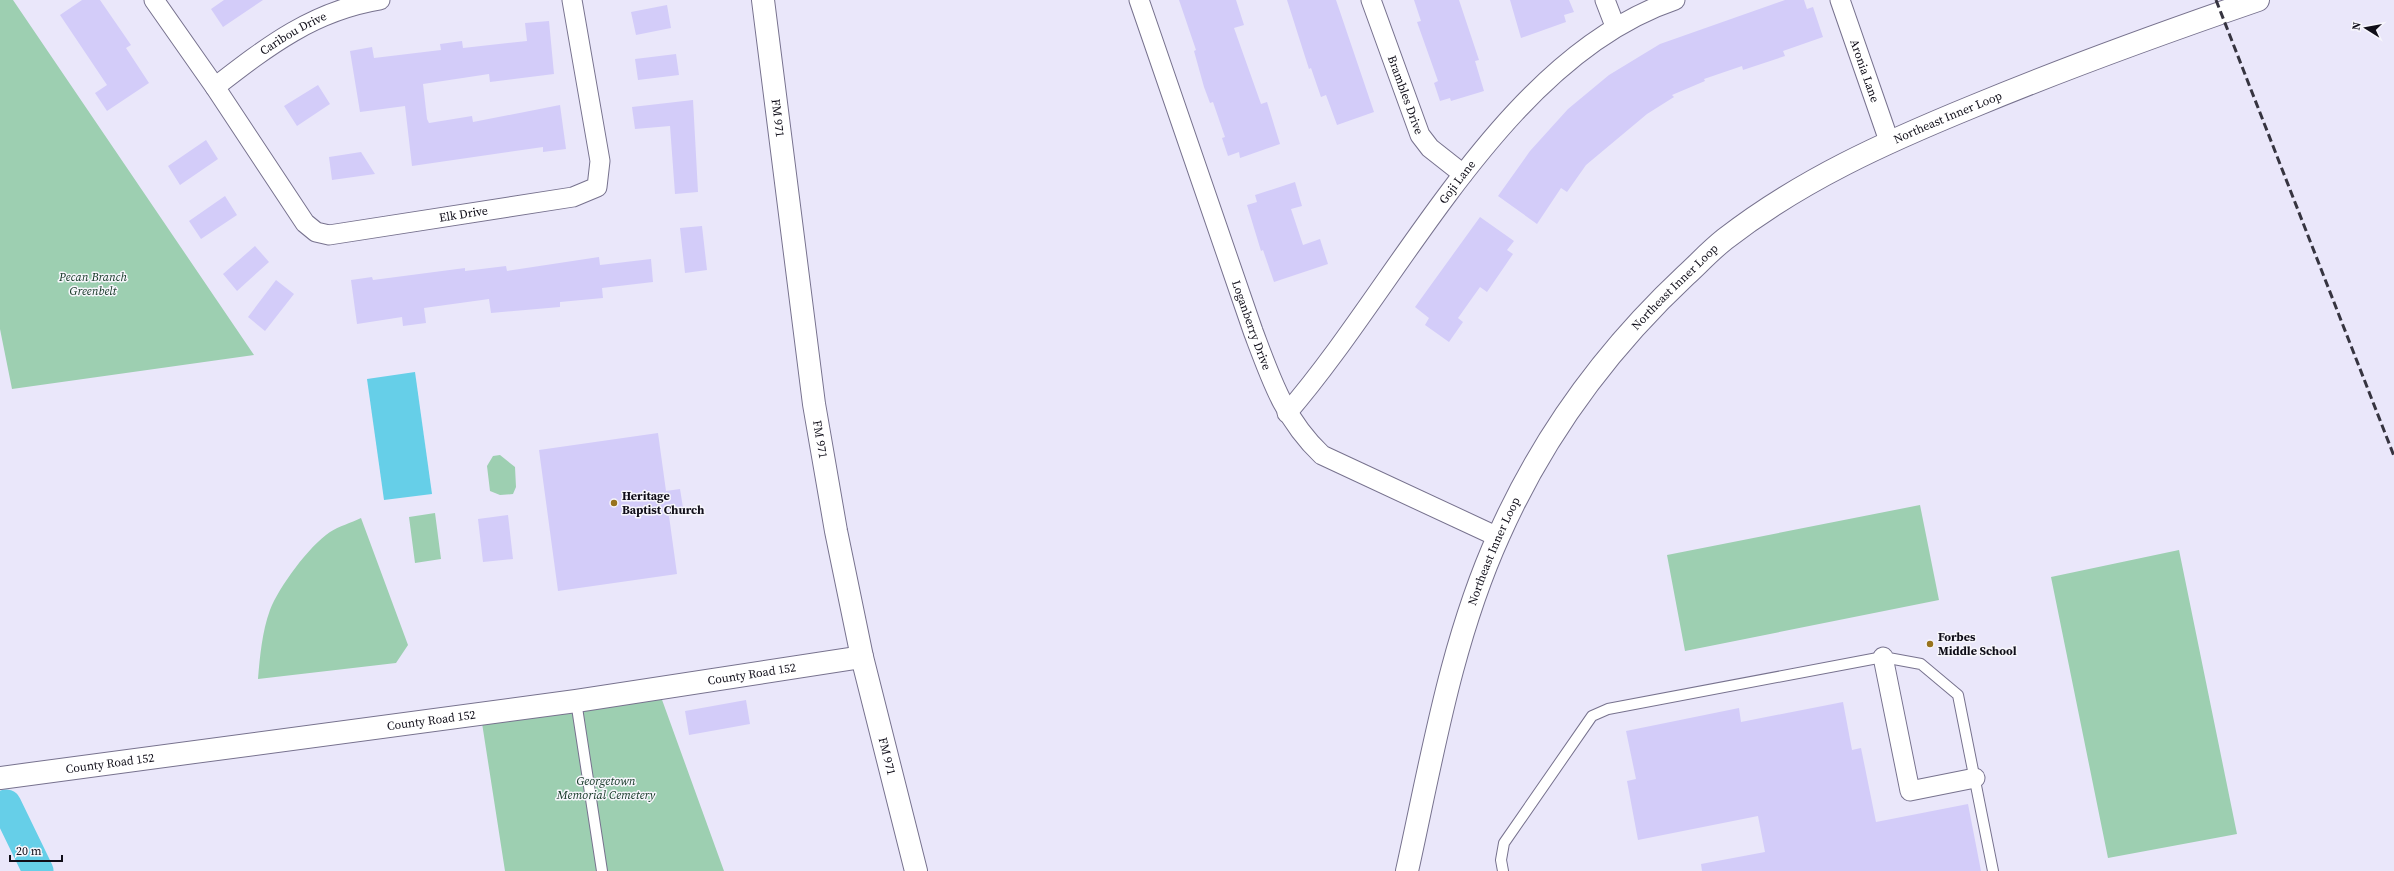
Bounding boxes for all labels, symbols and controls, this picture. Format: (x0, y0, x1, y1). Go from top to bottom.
street label: Caribou Drive (257, 8, 329, 59)
north arrow (2346, 8, 2386, 48)
text: N (2349, 21, 2365, 32)
street label: Aronia Lane (1846, 37, 1883, 105)
street label: Brambles Drive (1384, 53, 1427, 137)
street label: Northeast Inner Loop (1891, 87, 2004, 147)
street label: FM 971 (768, 98, 788, 138)
street label: Goji Lane (1435, 157, 1479, 207)
street label: Elk Drive (438, 202, 489, 226)
street label: Northeast Inner Loop (1628, 240, 1721, 334)
park label: Pecan Branch Greenbelt (58, 269, 127, 299)
street label: Loganberry Drive (1228, 278, 1275, 372)
street label: FM 971 (809, 419, 831, 460)
place label: Heritage Baptist Church (622, 488, 705, 518)
street label: Northeast Inner Loop (1464, 494, 1524, 607)
marker: Heritage Baptist Church (609, 498, 619, 508)
place label: Forbes Middle School (1938, 629, 2017, 659)
marker: Forbes Middle School (1925, 639, 1935, 649)
street label: County Road 152 (707, 659, 797, 689)
street label: County Road 152 (386, 707, 476, 734)
street label: FM 971 (875, 735, 899, 777)
street label: County Road 152 (65, 749, 155, 777)
park label: Georgetown Memorial Cemetery (556, 773, 655, 803)
scale bar (10, 837, 62, 863)
text: 20 m (16, 843, 42, 859)

